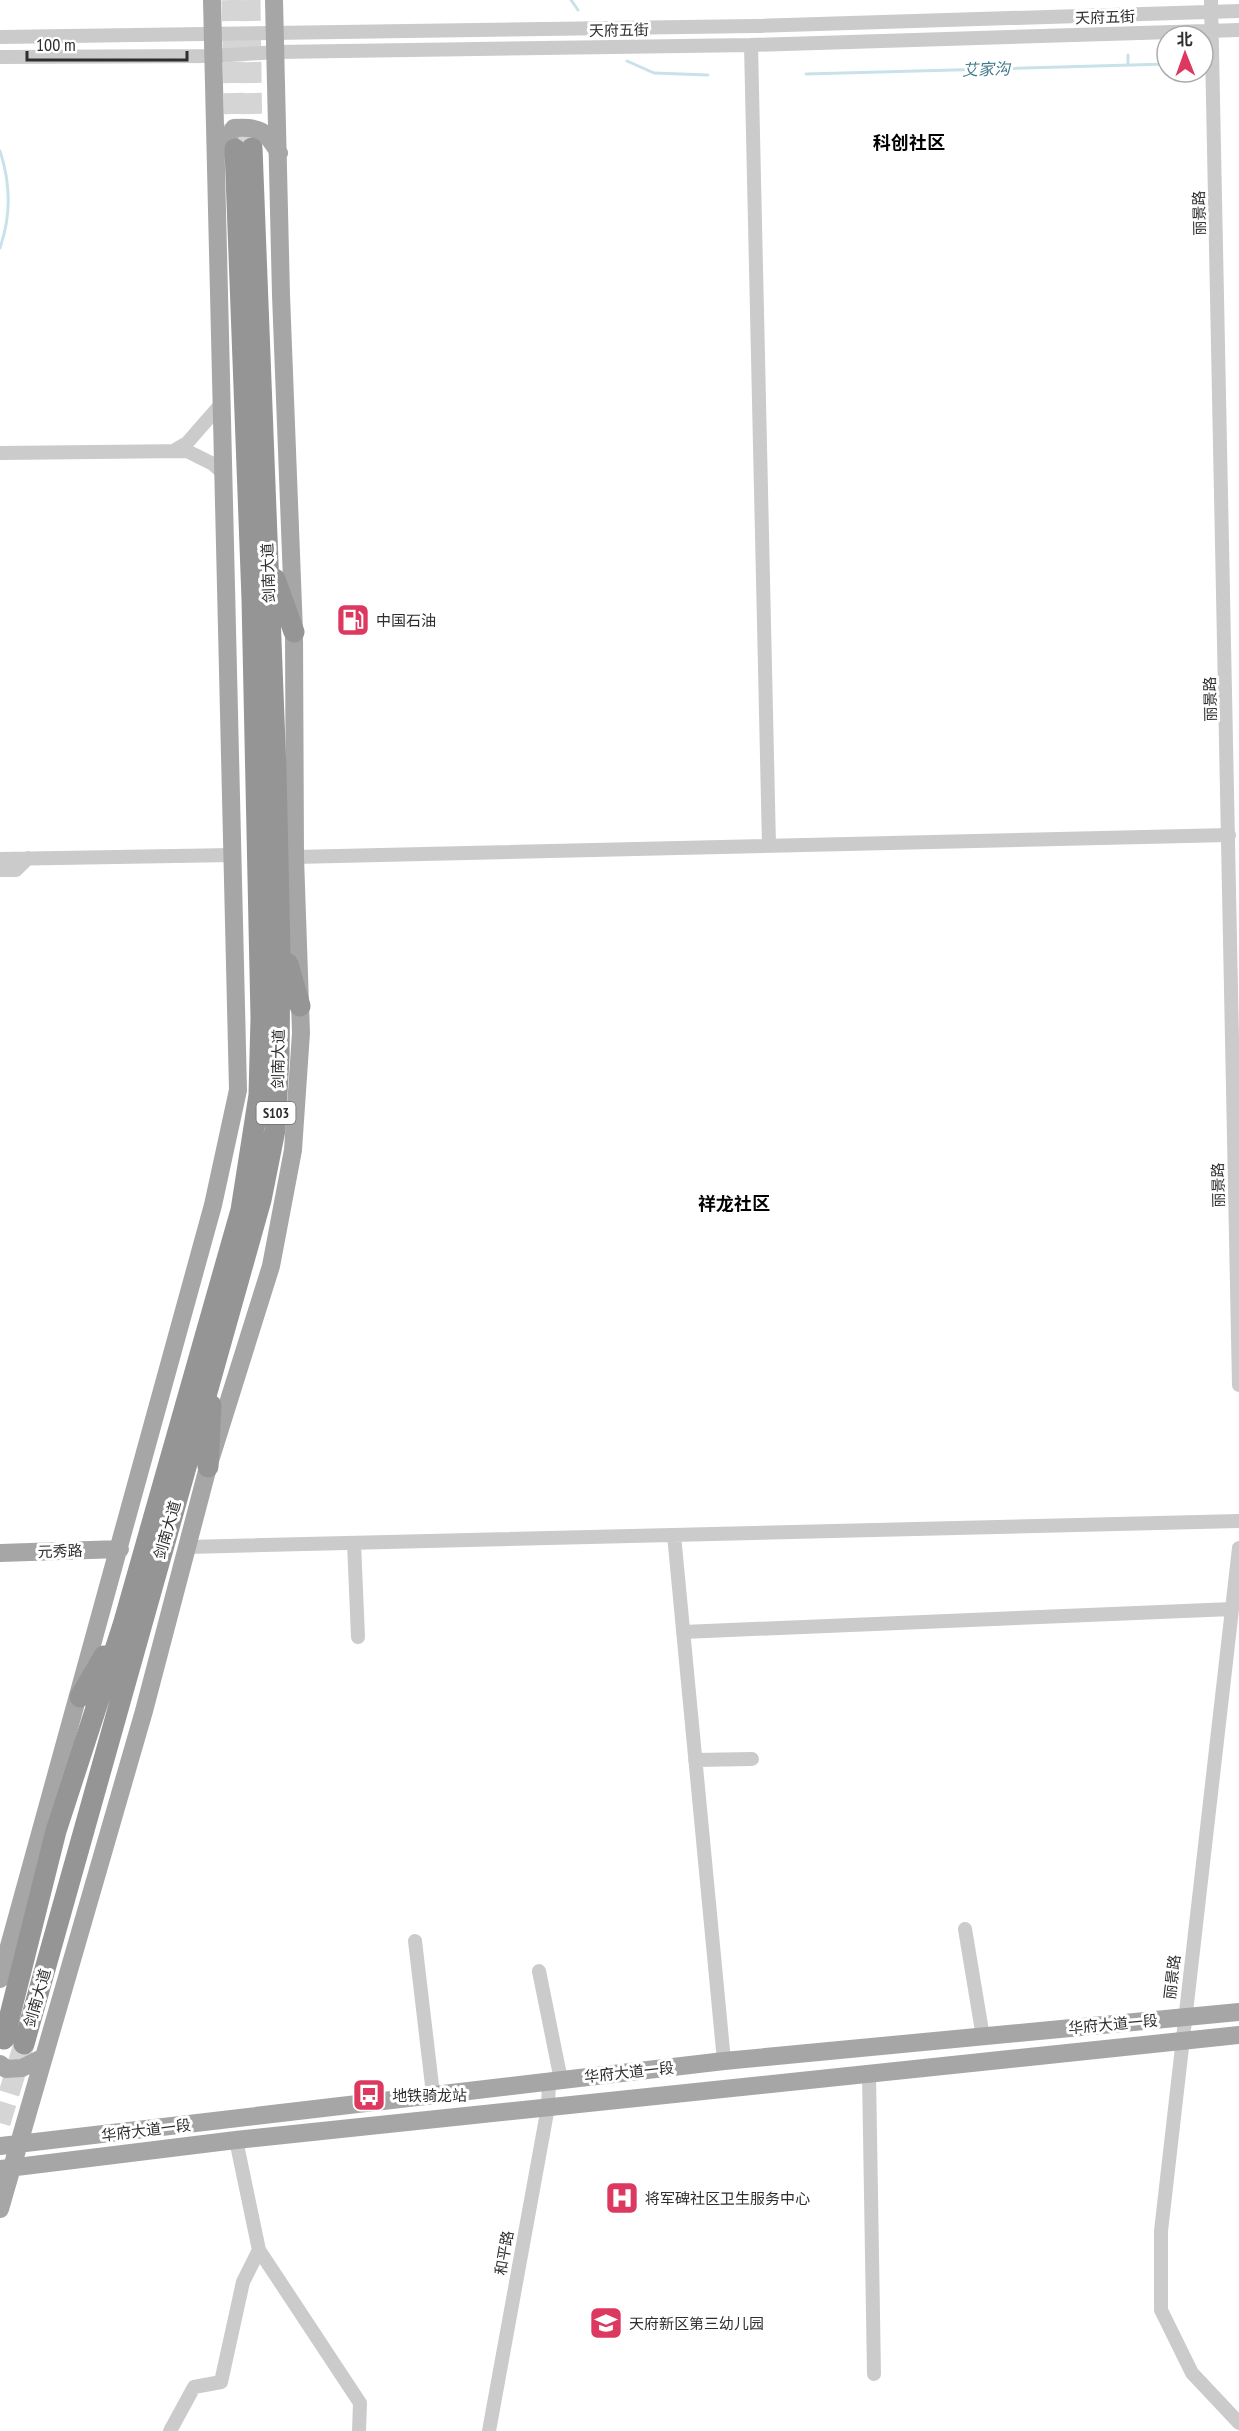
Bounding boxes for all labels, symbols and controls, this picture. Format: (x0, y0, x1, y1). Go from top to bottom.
street label: 天府五街 (1075, 6, 1135, 28)
street label: 天府五街 (589, 20, 649, 40)
scale bar (27, 24, 188, 62)
north arrow (1155, 24, 1215, 84)
text: 北 (1177, 29, 1193, 49)
text: 100 m (36, 33, 76, 56)
water label: 艾家沟 (962, 58, 1012, 80)
district label: 科创社区 (873, 131, 945, 154)
street label: 丽景路 (1189, 190, 1209, 236)
street label: 剑南大道 (257, 543, 279, 603)
fuel station icon: 中国石油 (335, 602, 371, 638)
place label: 中国石油 (376, 611, 436, 630)
street label: 丽景路 (1200, 676, 1220, 722)
street label: 剑南大道 (268, 1029, 288, 1089)
road number: S103 (256, 1102, 296, 1124)
street label: 丽景路 (1208, 1162, 1228, 1208)
district label: 祥龙社区 (698, 1192, 770, 1215)
street label: 剑南大道 (150, 1499, 184, 1561)
street label: 元秀路 (37, 1541, 83, 1561)
street label: 丽景路 (1160, 1954, 1184, 2000)
street label: 剑南大道 (20, 1967, 54, 2029)
street label: 华府大道一段 (1067, 2011, 1159, 2037)
street label: 华府大道一段 (583, 2058, 675, 2086)
bus stop icon: 地铁骑龙站 (351, 2077, 387, 2113)
place label: 地铁骑龙站 (392, 2086, 467, 2105)
street label: 华府大道一段 (100, 2115, 192, 2145)
hospital icon: 将军碑社区卫生服务中心 (604, 2180, 640, 2216)
place label: 将军碑社区卫生服务中心 (645, 2189, 810, 2208)
street label: 和平路 (491, 2229, 517, 2277)
school or university icon: 天府新区第三幼儿园 (588, 2305, 624, 2341)
place label: 天府新区第三幼儿园 (629, 2314, 764, 2333)

